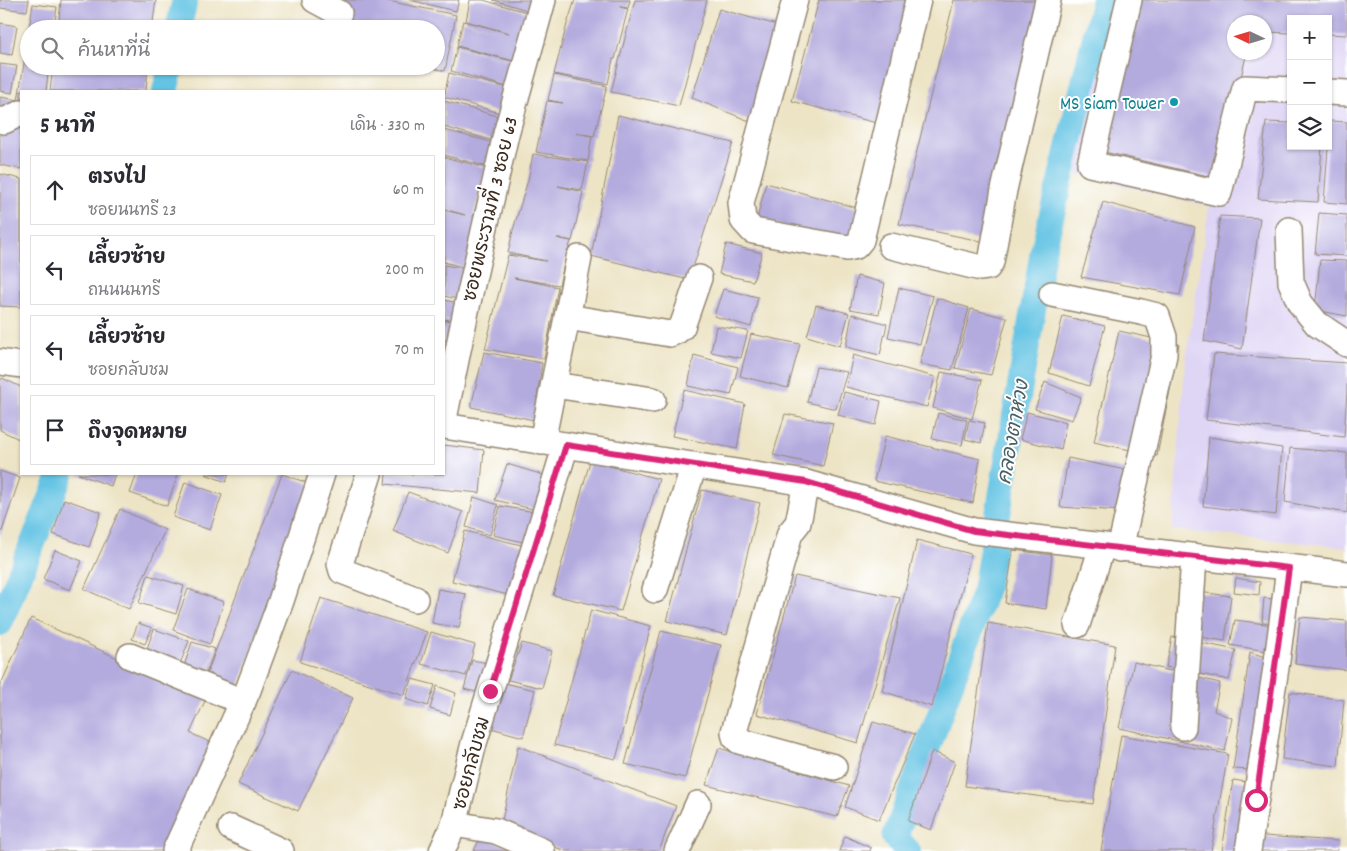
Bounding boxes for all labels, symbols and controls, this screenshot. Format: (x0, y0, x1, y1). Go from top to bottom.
north arrow (1227, 15, 1272, 60)
map controls (1287, 15, 1332, 150)
button: + (1287, 15, 1332, 60)
search box (20, 20, 445, 75)
icon: search (38, 34, 66, 62)
text: ค้นหาที่นี่ (78, 39, 150, 66)
button: − (1287, 60, 1332, 105)
place label: MS Siam Tower (1060, 92, 1164, 119)
marker: MS Siam Tower (1168, 96, 1180, 108)
button: layers (1287, 105, 1332, 150)
text: 5 นาที (40, 113, 95, 143)
street label: ซอยพระรามที่ 3 ซอย 63 (451, 113, 527, 305)
text: เดิน · 330 m (350, 115, 425, 138)
text: ตรงไป (88, 166, 146, 193)
icon: ahead (41, 176, 69, 204)
text: 60 m (393, 179, 424, 202)
text: ซอยนนทรี 23 (88, 200, 176, 223)
text: เลี้ยวซ้าย (88, 246, 165, 273)
icon: left (41, 256, 69, 284)
text: 200 m (385, 259, 424, 282)
text: ถนนนนทรี (88, 280, 160, 303)
text: เลี้ยวซ้าย (88, 326, 165, 353)
icon: left (41, 336, 69, 364)
text: 70 m (394, 339, 424, 362)
text: ซอยกลับชม (88, 360, 169, 383)
water label: คลองตาห่วง (991, 377, 1038, 487)
icon: arrive (41, 416, 69, 444)
text: ถึงจุดหมาย (88, 421, 187, 448)
route end (479, 680, 502, 703)
street label: ซอยกลับชม (448, 714, 499, 814)
route start (1245, 789, 1268, 812)

